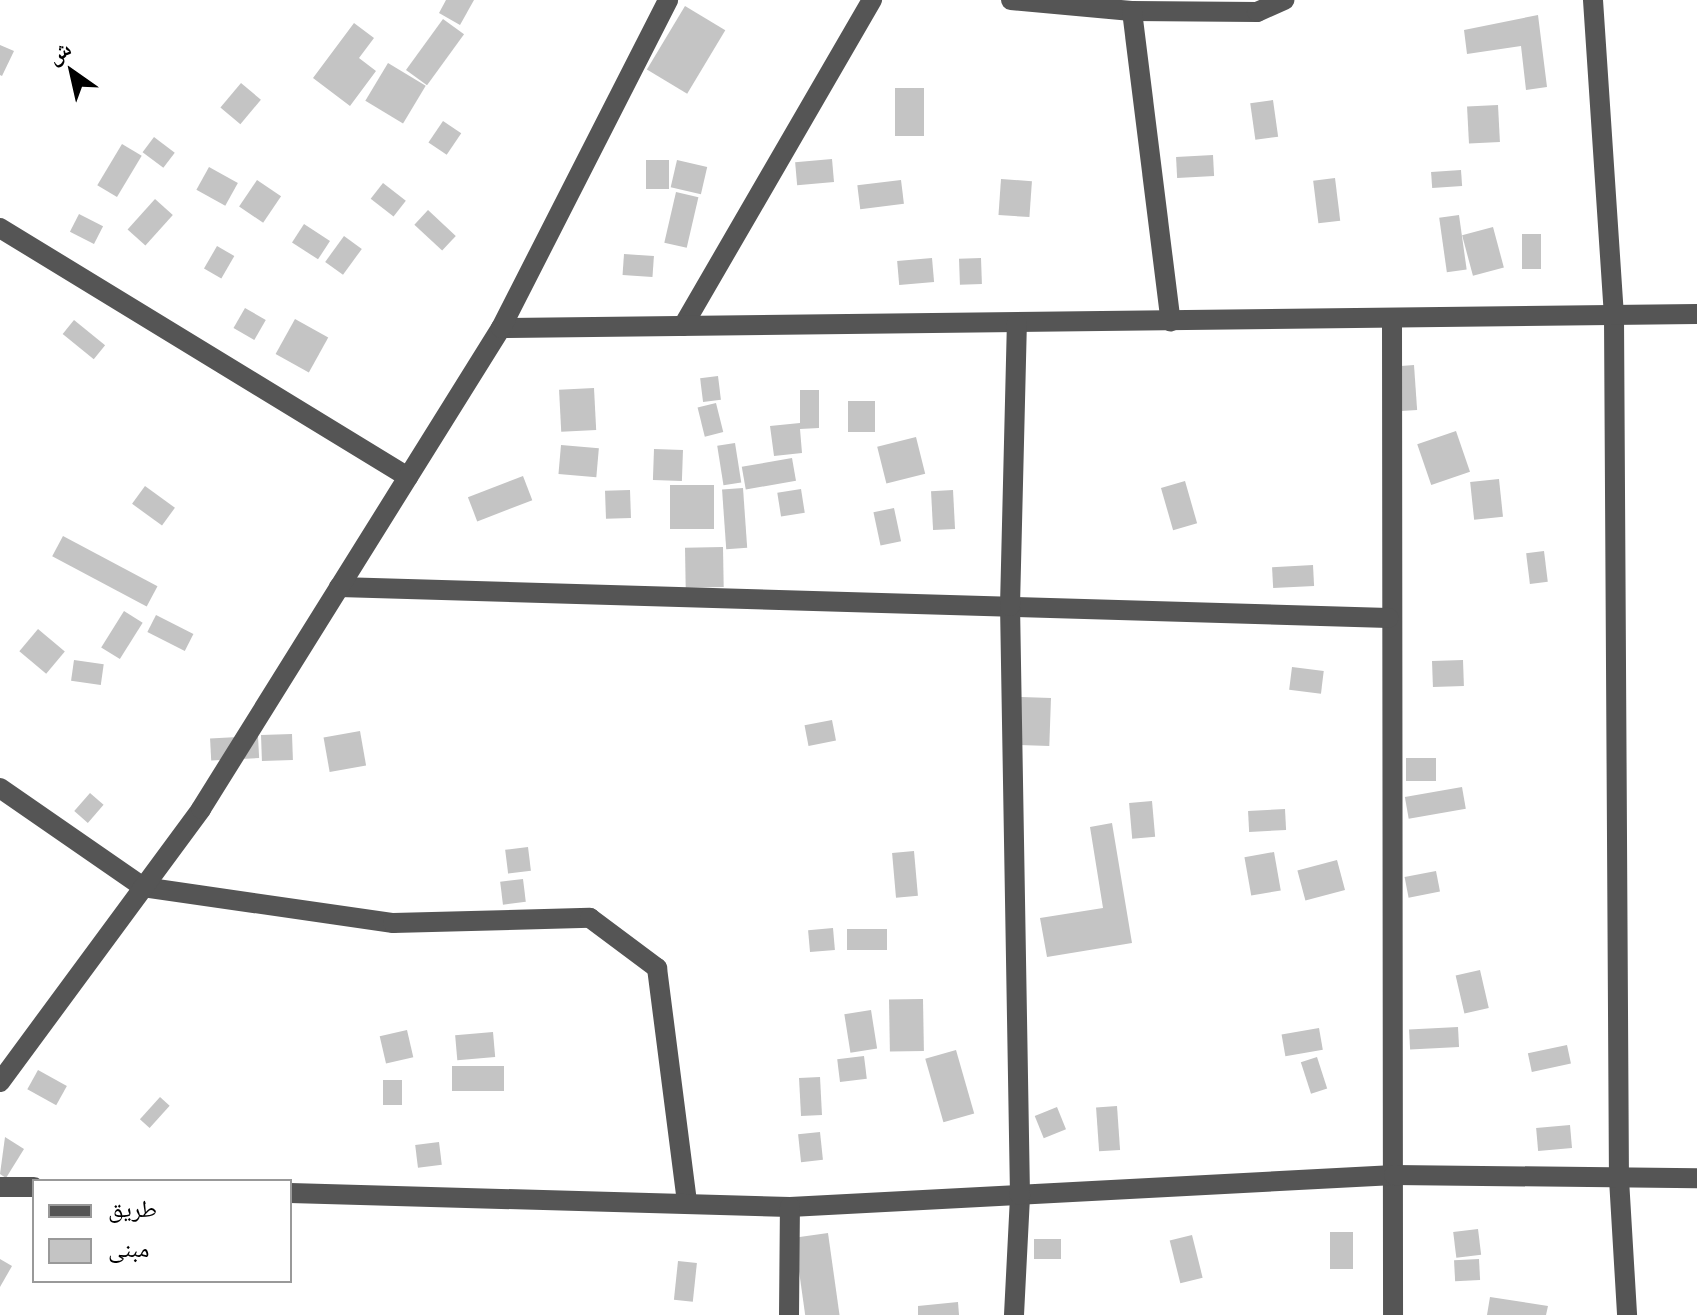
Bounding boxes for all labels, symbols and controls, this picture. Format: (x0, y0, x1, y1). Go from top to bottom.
north arrow (32, 32, 112, 112)
text: ش (40, 32, 77, 72)
legend (32, 1179, 292, 1283)
text: طريق (108, 1191, 157, 1226)
text: مبنى (108, 1231, 149, 1266)

